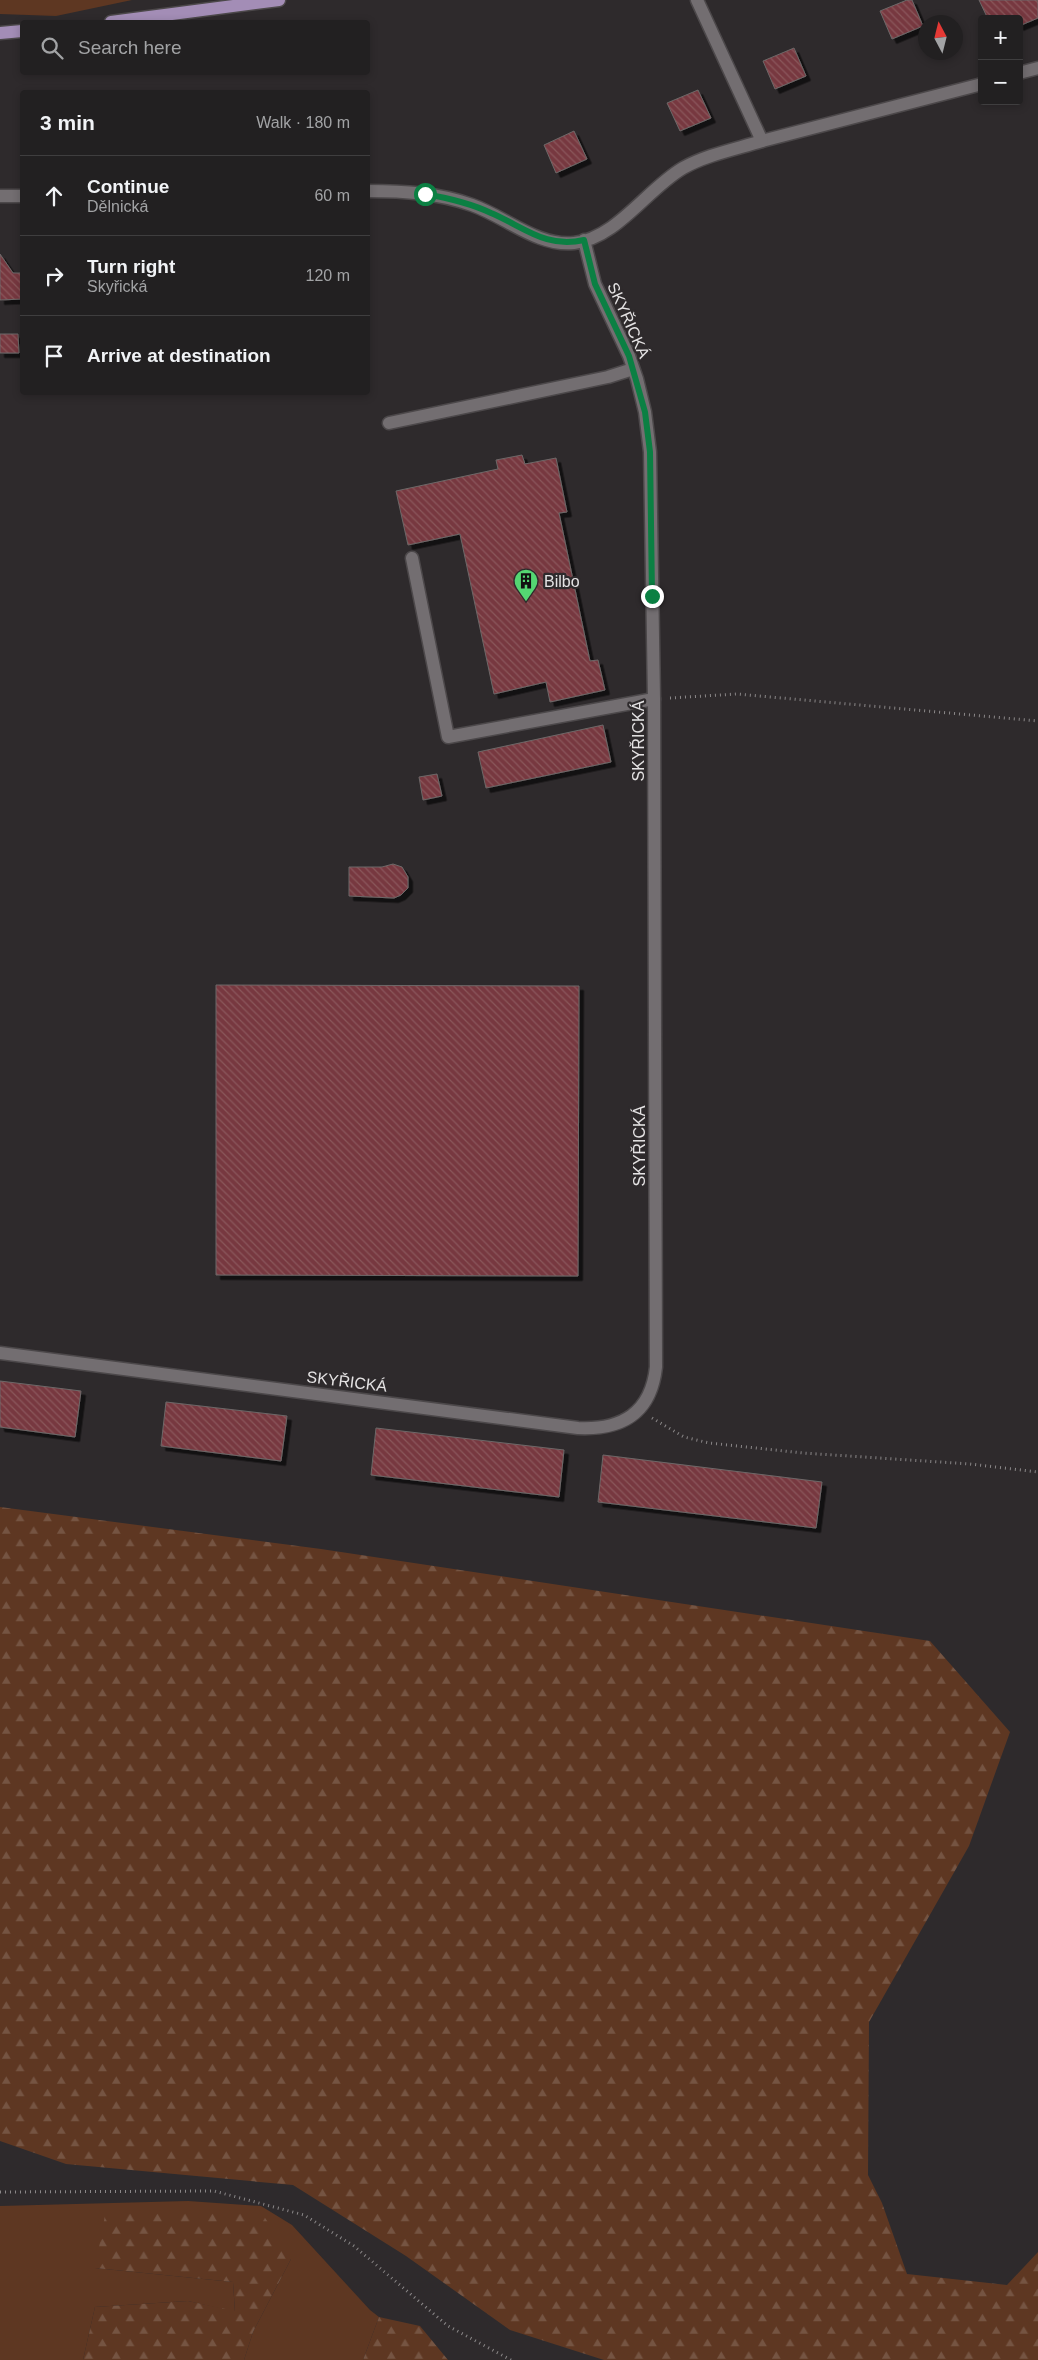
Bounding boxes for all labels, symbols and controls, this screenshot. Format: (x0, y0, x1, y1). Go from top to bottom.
north arrow (918, 15, 963, 60)
map controls (978, 15, 1023, 105)
button: + (978, 15, 1023, 60)
search box (20, 20, 370, 75)
icon: search (38, 34, 66, 62)
text: Search here (78, 37, 182, 58)
button: − (978, 60, 1023, 105)
text: 3 min (40, 111, 95, 134)
text: Walk · 180 m (256, 114, 350, 131)
text: Continue (87, 176, 169, 197)
icon: ahead (40, 182, 68, 210)
route start (414, 183, 437, 206)
text: 60 m (314, 187, 350, 204)
text: Dělnická (87, 198, 148, 215)
text: Turn right (87, 256, 175, 277)
icon: right (40, 262, 68, 290)
text: 120 m (306, 267, 350, 284)
text: Skyřická (87, 278, 147, 295)
street label: SKYŘICKÁ (604, 279, 654, 361)
icon: arrive (40, 342, 68, 370)
text: Arrive at destination (87, 345, 271, 366)
building icon: Bilbo (513, 568, 539, 602)
place label: Bilbo (544, 573, 580, 590)
route end (641, 585, 664, 608)
street label: SKYŘICKÁ (629, 700, 647, 781)
street label: SKYŘICKÁ (630, 1105, 648, 1186)
street label: SKYŘICKÁ (306, 1367, 389, 1395)

